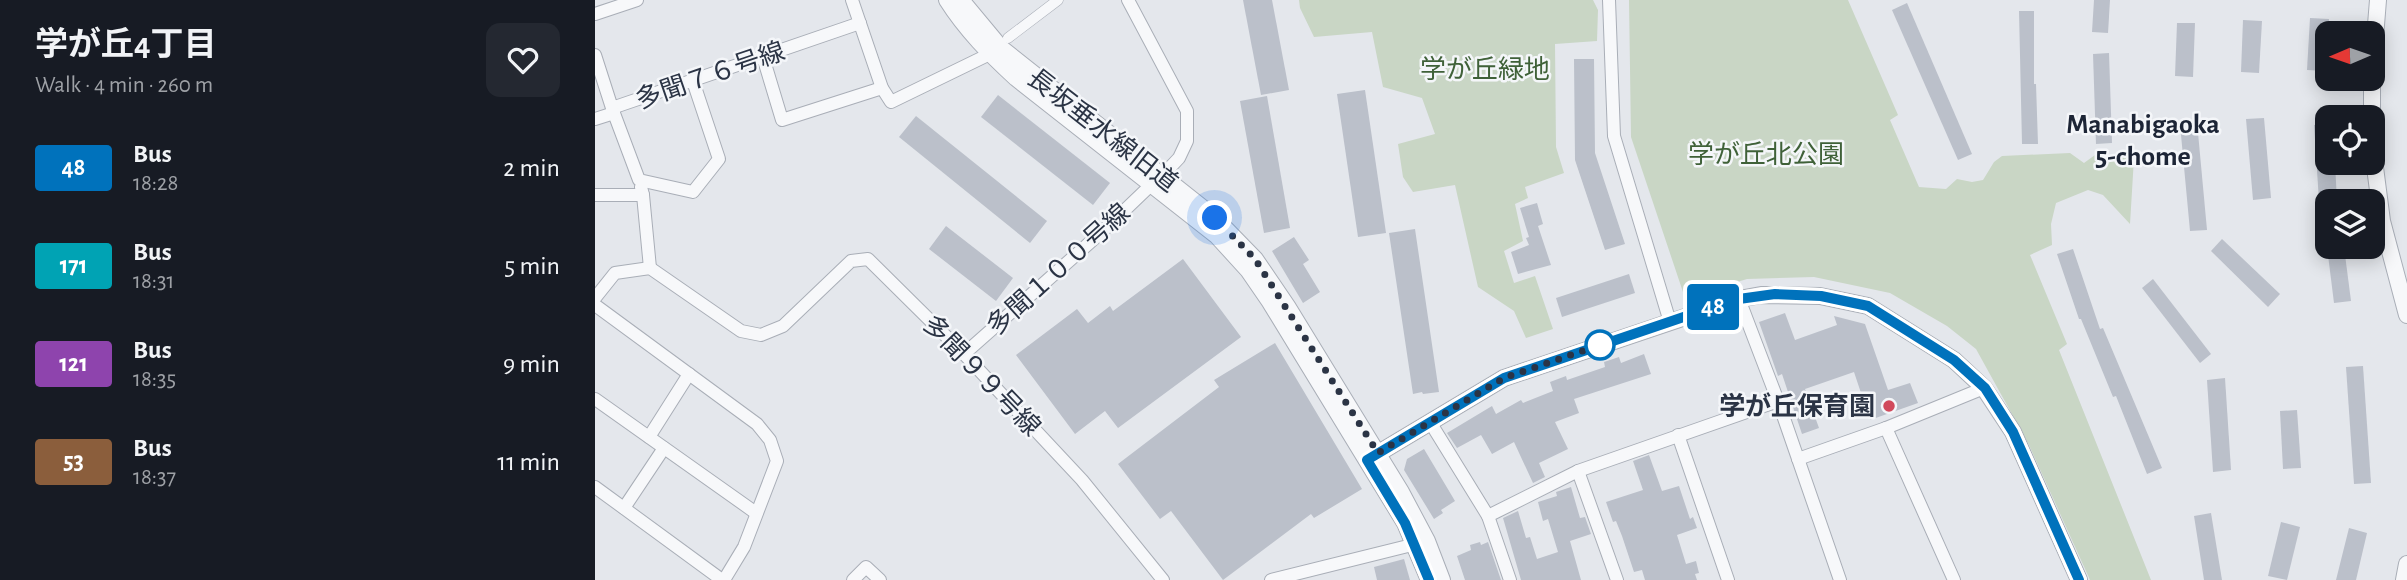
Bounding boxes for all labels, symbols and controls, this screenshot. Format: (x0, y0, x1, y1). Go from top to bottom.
north arrow (2315, 21, 2385, 91)
map controls (2315, 21, 2385, 259)
button: heart (486, 23, 560, 97)
text: 学が丘4丁目 (35, 29, 217, 62)
street label: 多聞７６号線 (632, 37, 788, 114)
park label: 学が丘緑地 (1420, 55, 1550, 83)
street label: 長坂垂水線旧道 (1023, 64, 1183, 197)
text: Walk · 4 min · 260 m (35, 74, 213, 97)
button: locate (2315, 105, 2385, 175)
district label: Manabigaoka 5-chome (2066, 111, 2220, 171)
park label: 学が丘北公園 (1688, 140, 1844, 168)
text: Bus (133, 141, 172, 167)
text: 2 min (503, 155, 560, 181)
text: 48 (62, 156, 85, 180)
text: 18:28 (133, 172, 178, 195)
button: layers (2315, 189, 2385, 259)
street label: 多聞１００号線 (982, 198, 1135, 340)
your location (1197, 200, 1232, 235)
text: Bus (133, 239, 172, 265)
text: 5 min (504, 253, 560, 279)
text: 171 (60, 254, 87, 278)
text: 18:31 (133, 270, 174, 293)
line badge: 48 (1681, 284, 1745, 330)
text: 48 (1701, 295, 1725, 319)
street label: 多聞９９号線 (918, 310, 1046, 441)
unlabelled marker (1585, 330, 1615, 360)
text: Bus (133, 337, 172, 363)
text: 9 min (503, 351, 560, 377)
text: 121 (59, 352, 88, 376)
text: 18:35 (133, 368, 176, 391)
place label: 学が丘保育園 (1719, 392, 1875, 420)
marker: 学が丘保育園 (1881, 398, 1897, 414)
text: Bus (133, 435, 172, 461)
text: 11 min (497, 449, 560, 475)
text: 53 (63, 450, 84, 474)
text: 18:37 (133, 466, 176, 489)

